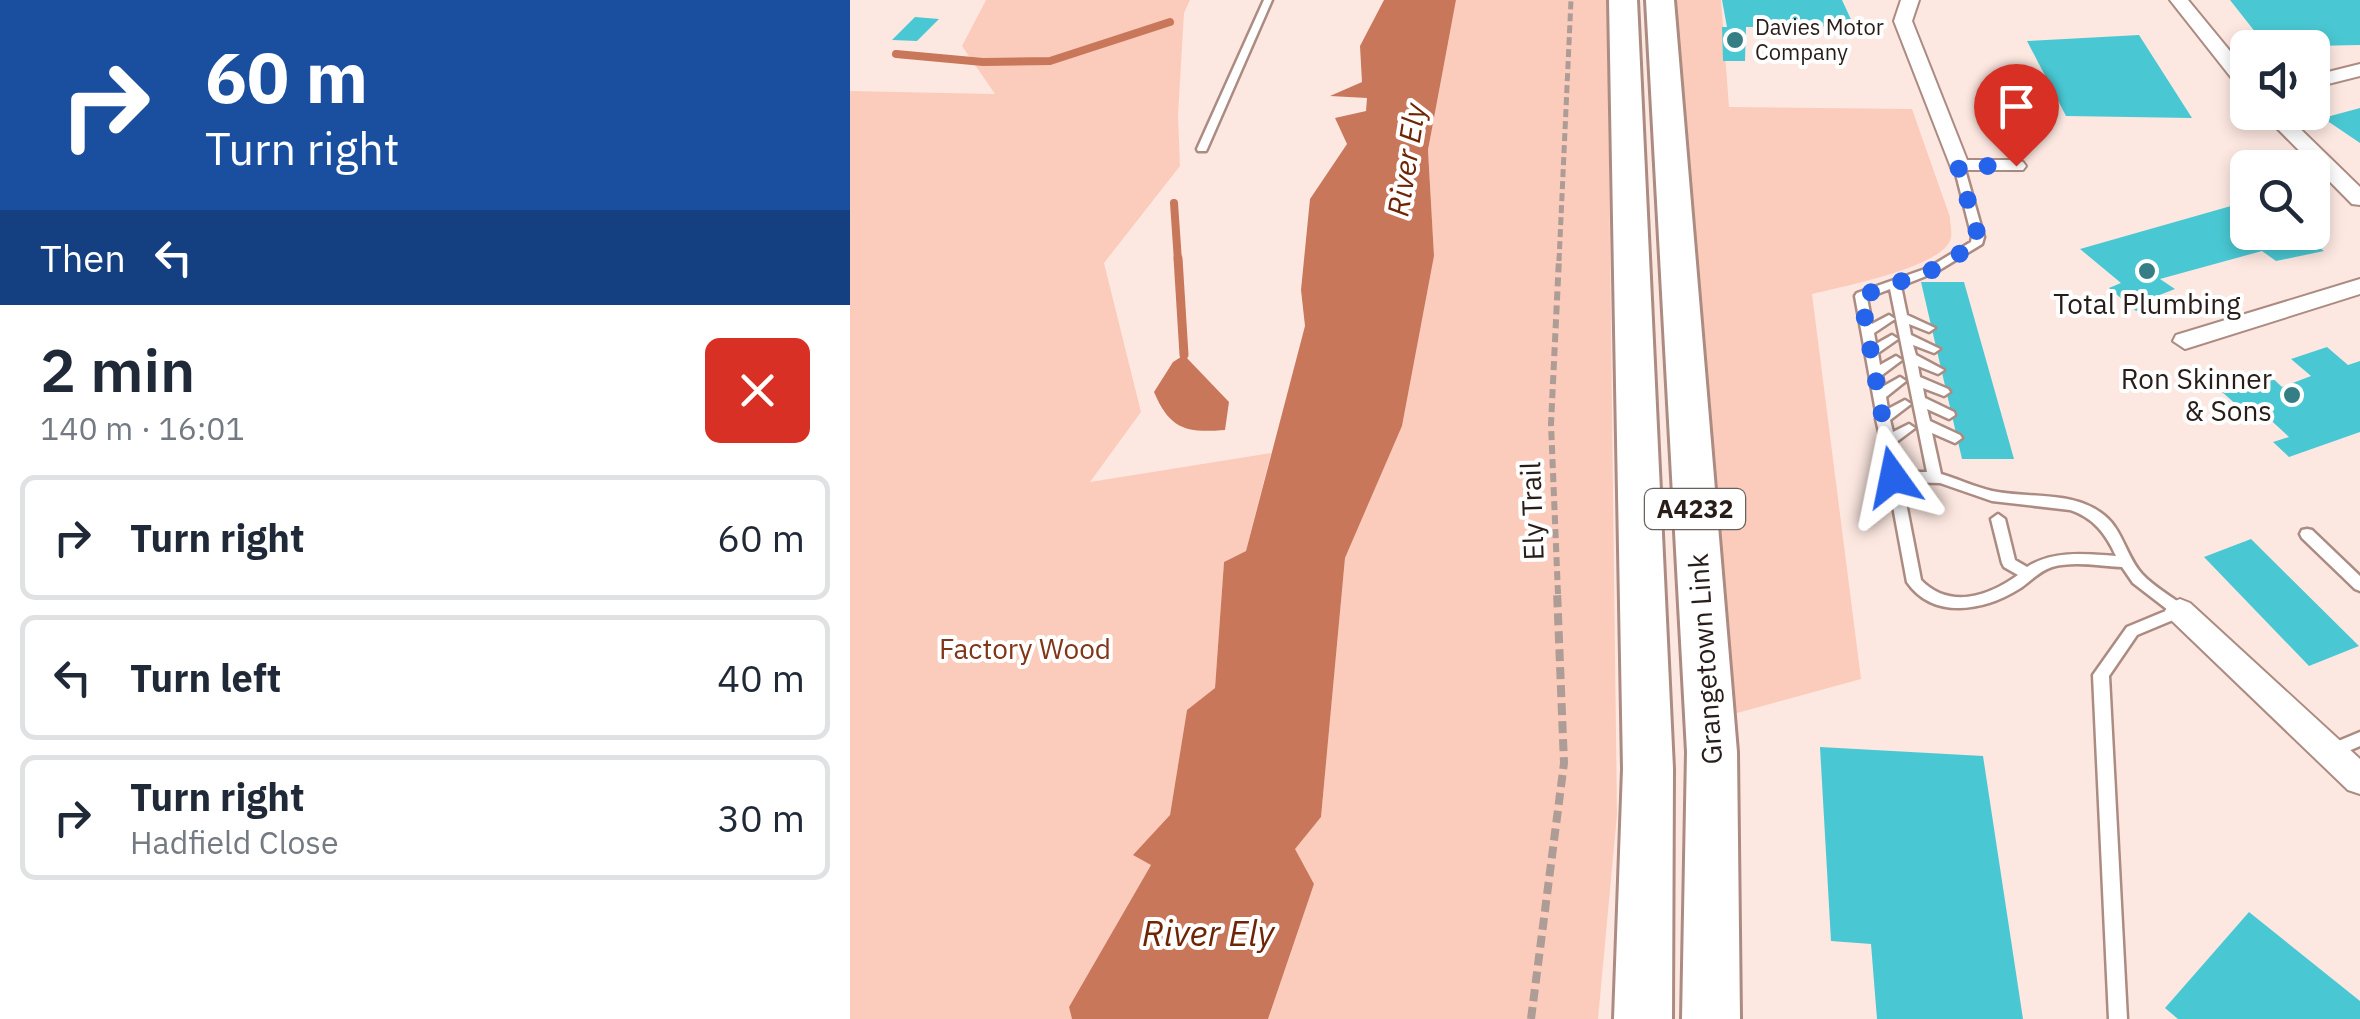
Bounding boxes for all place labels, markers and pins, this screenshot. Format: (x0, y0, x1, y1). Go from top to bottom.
place label: Davies Motor Company (1755, 12, 1884, 66)
marker: Davies Motor Company (1724, 29, 1746, 51)
pin (1974, 64, 2059, 167)
marker: Total Plumbing (2136, 260, 2158, 282)
place label: Total Plumbing (2053, 285, 2241, 322)
place label: Ron Skinner & Sons (2121, 360, 2272, 429)
marker: Ron Skinner & Sons (2281, 384, 2303, 406)

